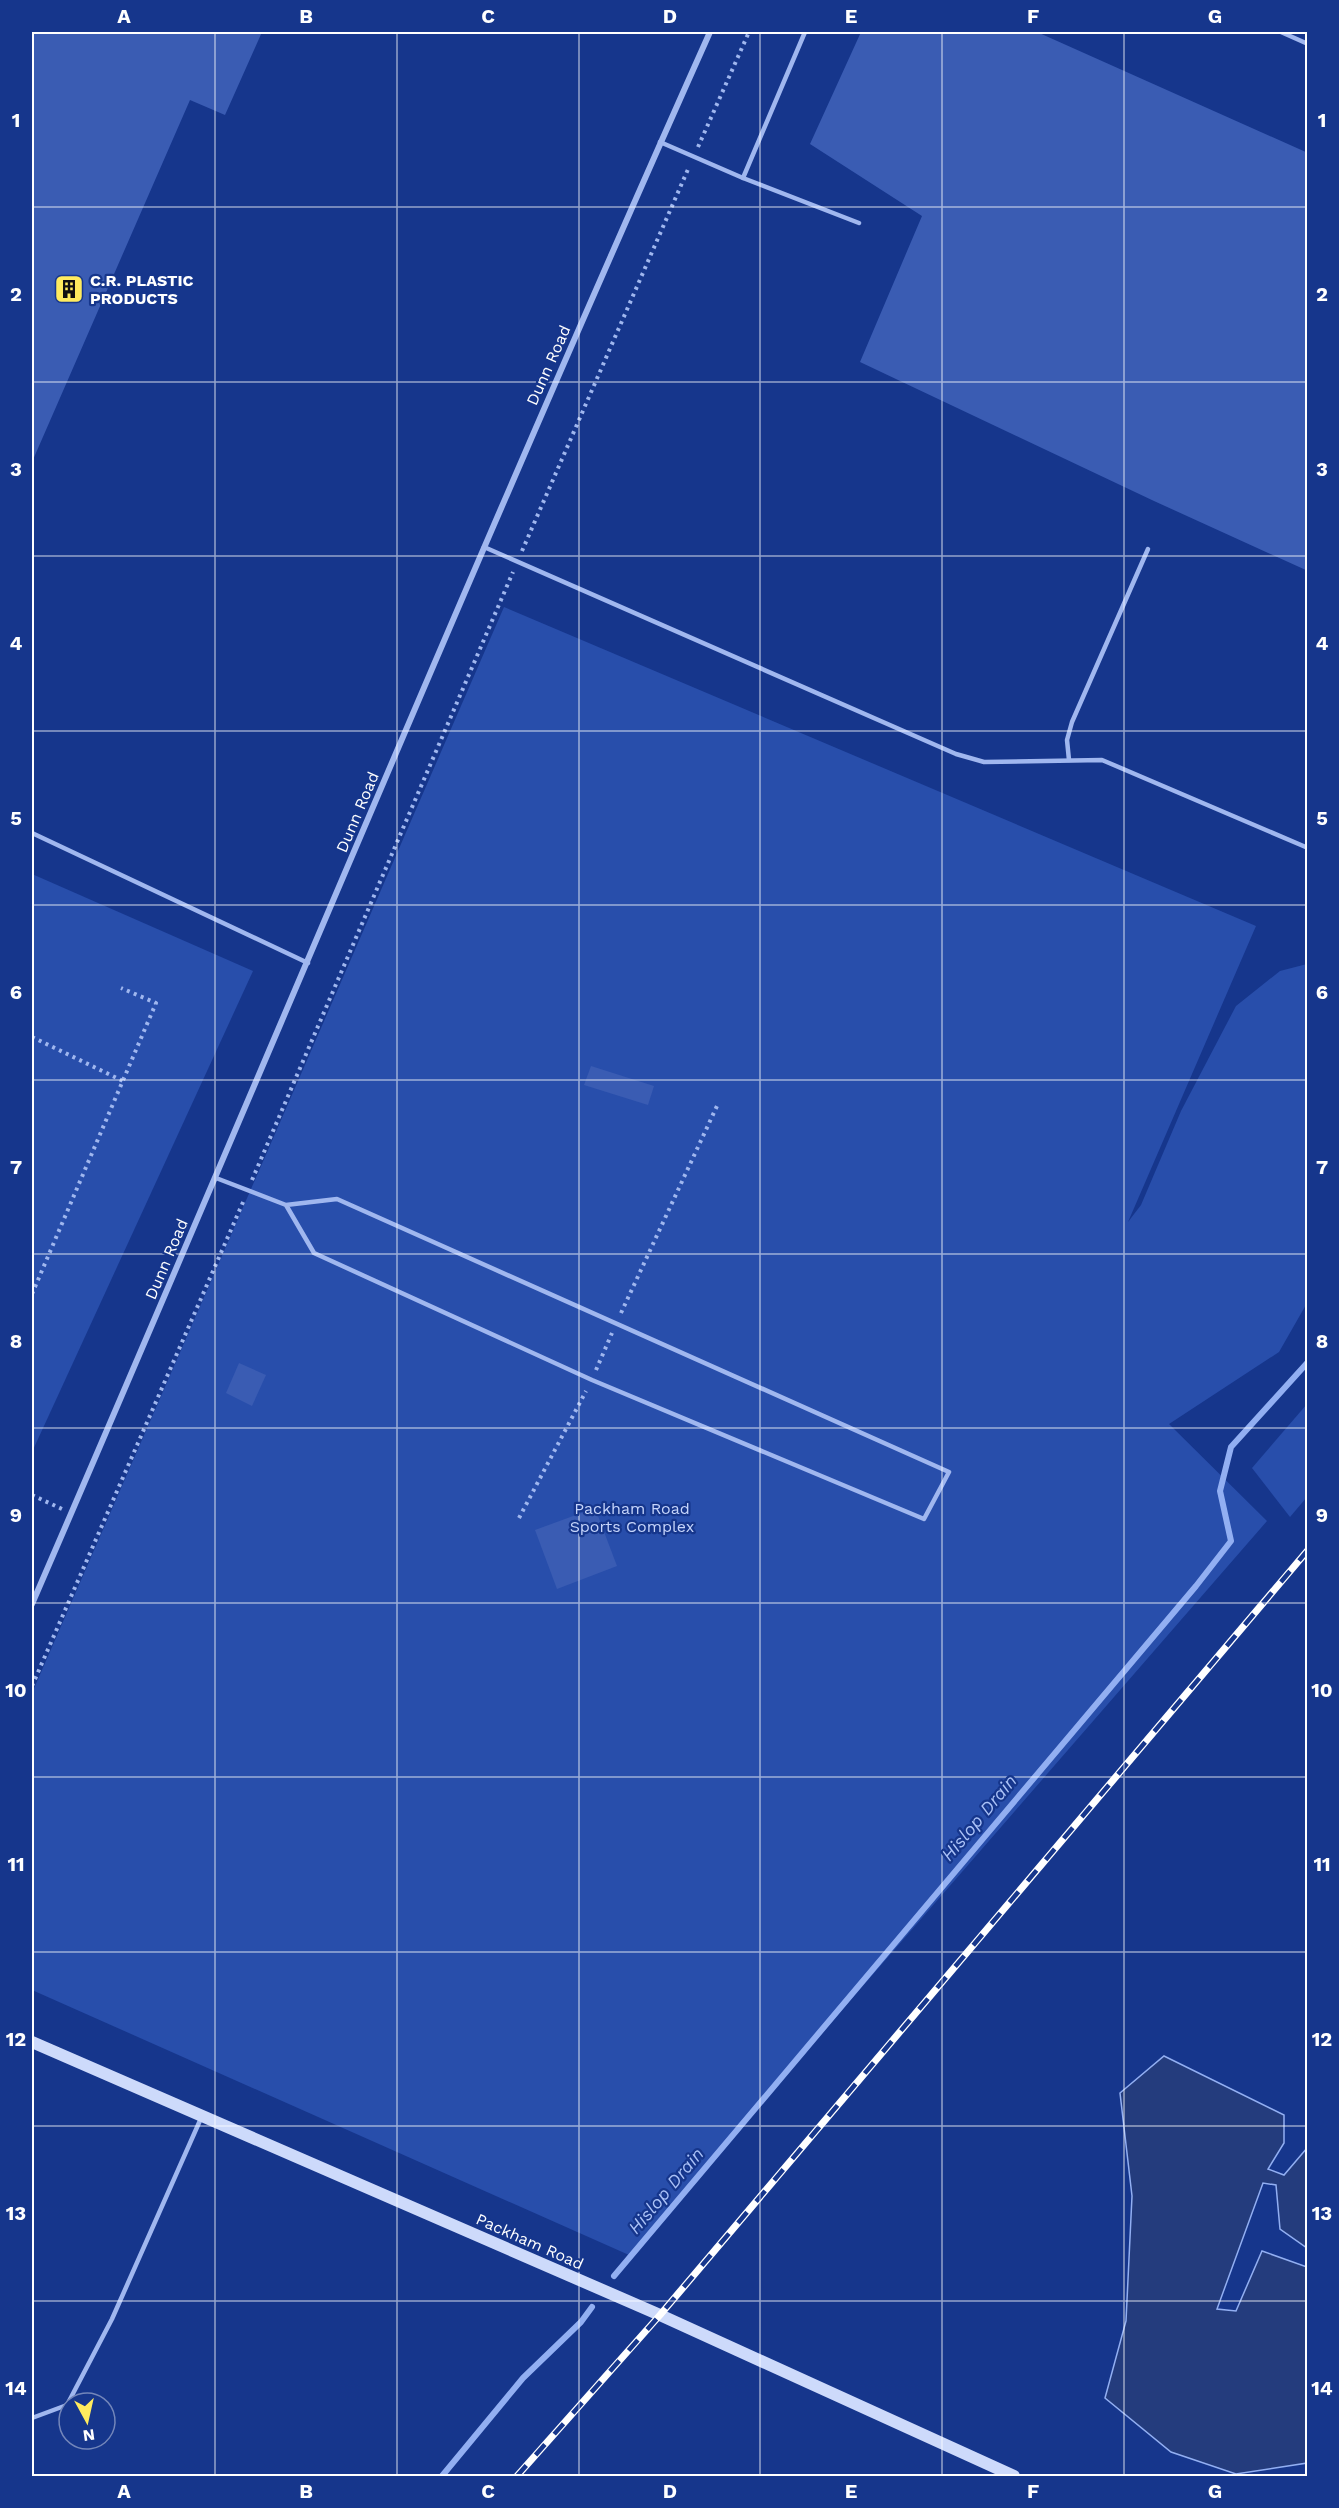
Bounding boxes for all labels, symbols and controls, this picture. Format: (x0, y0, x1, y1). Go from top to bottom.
text: A (117, 4, 131, 28)
text: B (299, 4, 313, 28)
text: C (481, 4, 495, 28)
text: D (663, 4, 677, 28)
text: E (845, 4, 857, 28)
text: F (1027, 4, 1039, 28)
text: G (1208, 4, 1222, 28)
text: 1 (12, 108, 20, 132)
text: 1 (1318, 108, 1326, 132)
place label: C.R. PLASTIC PRODUCTS (90, 271, 194, 308)
building icon: C.R. PLASTIC PRODUCTS (53, 273, 85, 305)
text: 2 (10, 282, 22, 306)
text: 2 (1316, 282, 1328, 306)
street label: Dunn Road (522, 322, 575, 408)
text: 3 (10, 457, 22, 481)
text: 3 (1316, 457, 1328, 481)
text: 4 (10, 631, 23, 655)
text: 4 (1316, 631, 1329, 655)
street label: Dunn Road (332, 769, 383, 855)
text: 5 (10, 806, 22, 830)
text: 5 (1316, 806, 1328, 830)
text: 6 (10, 980, 22, 1004)
text: 6 (1316, 980, 1328, 1004)
text: 7 (10, 1155, 22, 1179)
text: 7 (1316, 1155, 1328, 1179)
street label: Dunn Road (141, 1216, 192, 1302)
text: 8 (10, 1329, 22, 1353)
text: 8 (1316, 1329, 1328, 1353)
park label: Packham Road Sports Complex (570, 1499, 694, 1536)
text: 9 (10, 1503, 22, 1527)
text: 9 (1316, 1503, 1328, 1527)
text: 10 (5, 1678, 27, 1702)
text: 10 (1311, 1678, 1333, 1702)
water label: Hislop Drain (937, 1770, 1021, 1865)
text: 11 (7, 1852, 25, 1876)
text: 11 (1313, 1852, 1331, 1876)
text: 12 (6, 2027, 26, 2051)
text: 12 (1312, 2027, 1332, 2051)
water label: Hislop Drain (624, 2143, 708, 2238)
text: 13 (6, 2201, 26, 2225)
text: 13 (1312, 2201, 1332, 2225)
street label: Packham Road (473, 2209, 586, 2274)
text: 14 (5, 2376, 27, 2400)
text: 14 (1311, 2376, 1333, 2400)
north arrow (57, 2391, 117, 2451)
text: N (82, 2425, 96, 2446)
text: A (117, 2479, 131, 2503)
text: B (299, 2479, 313, 2503)
text: C (481, 2479, 495, 2503)
text: D (663, 2479, 677, 2503)
text: E (845, 2479, 857, 2503)
text: F (1027, 2479, 1039, 2503)
text: G (1208, 2479, 1222, 2503)

